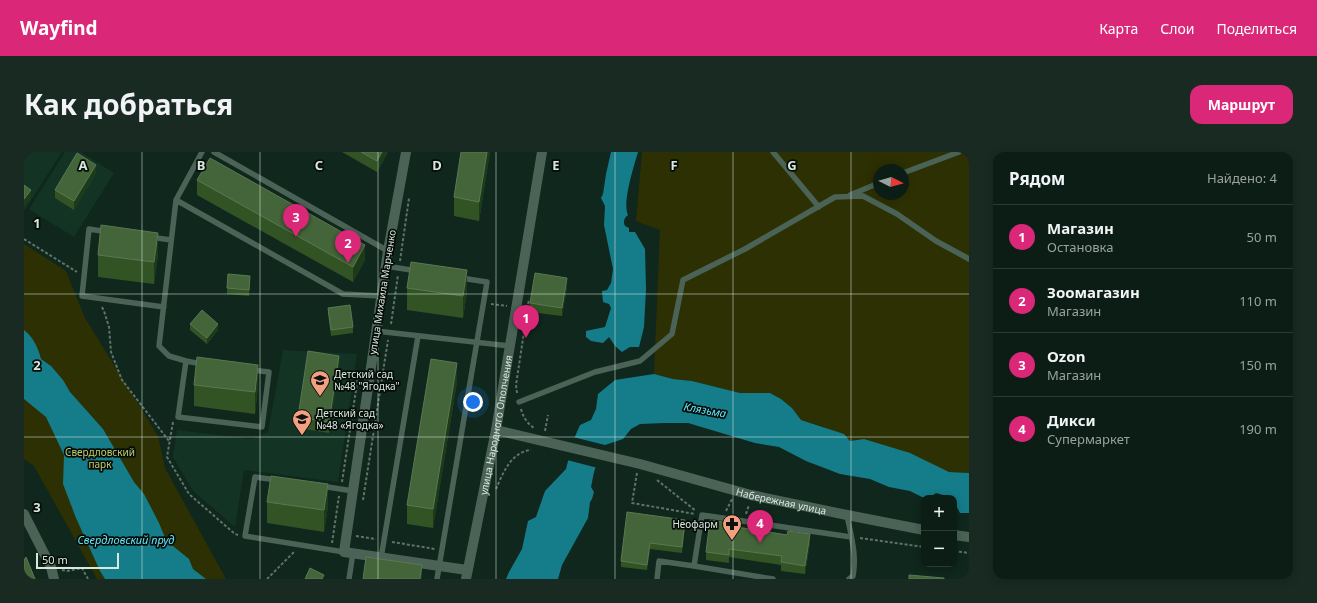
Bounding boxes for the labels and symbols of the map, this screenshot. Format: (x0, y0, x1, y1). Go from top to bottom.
text: A (79, 156, 88, 174)
text: B (197, 156, 205, 174)
text: C (315, 156, 323, 174)
text: D (432, 156, 442, 174)
text: E (552, 156, 560, 174)
text: F (670, 156, 678, 174)
text: G (787, 156, 797, 174)
north arrow (873, 164, 909, 200)
pin: 3 (283, 204, 309, 237)
text: 1 (33, 214, 41, 232)
street label: улица Михаила Марченко (365, 229, 399, 355)
pin: 2 (335, 230, 361, 263)
pin: 1 (513, 305, 539, 338)
street label: улица Народного Ополчения (476, 354, 515, 496)
text: 2 (33, 356, 41, 374)
place label: Детский сад №48 "Ягодка" (334, 367, 400, 393)
school or university icon: Детский сад №48 "Ягодка" (309, 369, 331, 397)
your location (463, 392, 483, 412)
water label: Клязьма (683, 398, 728, 421)
place label: Детский сад №48 «Ягодка» (316, 406, 384, 432)
school or university icon: Детский сад №48 «Ягодка» (291, 408, 313, 436)
park label: Свердловский парк (65, 445, 135, 471)
street label: Набережная улица (734, 484, 828, 518)
text: 3 (33, 498, 41, 516)
pin: 4 (747, 510, 773, 543)
pharmacy icon: Неофарм (721, 513, 743, 541)
place label: Неофарм (672, 517, 718, 531)
water label: Свердловский пруд (78, 532, 174, 547)
scale bar (36, 551, 119, 570)

